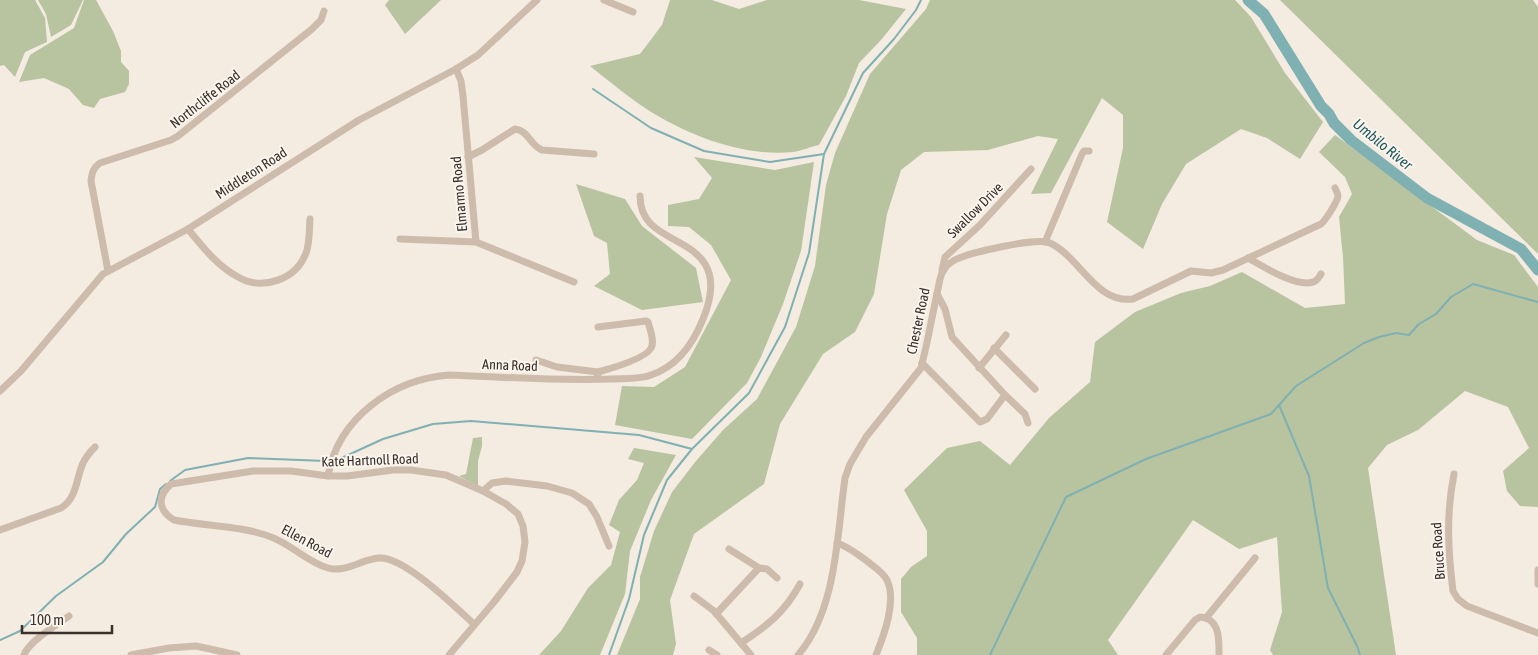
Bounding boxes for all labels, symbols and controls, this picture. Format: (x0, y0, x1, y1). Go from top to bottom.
street label: Northcliffe Road (167, 67, 243, 131)
water label: Umbilo River (1350, 115, 1416, 173)
street label: Middleton Road (212, 144, 290, 202)
street label: Elmarmo Road (448, 156, 470, 232)
street label: Swallow Drive (944, 179, 1006, 241)
street label: Chester Road (903, 286, 933, 356)
street label: Anna Road (482, 356, 538, 374)
street label: Kate Hartnoll Road (321, 450, 419, 470)
street label: Ellen Road (279, 521, 335, 561)
street label: Bruce Road (1428, 522, 1448, 580)
scale bar (22, 602, 112, 634)
text: 100 m (30, 611, 64, 628)

